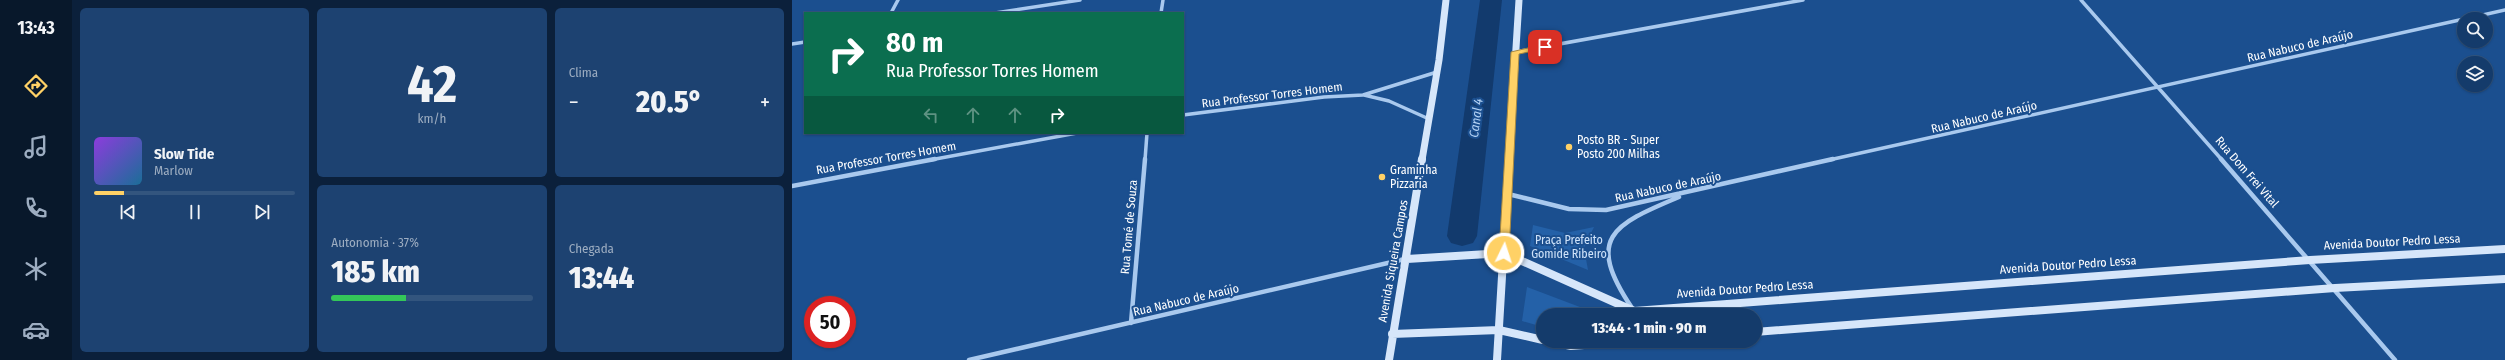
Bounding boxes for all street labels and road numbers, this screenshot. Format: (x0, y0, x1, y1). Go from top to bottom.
street label: Rua Nabuco de Araújo (2246, 27, 2354, 65)
street label: Rua Professor Torres Homem (1201, 79, 1343, 111)
street label: Rua Nabuco de Araújo (1930, 98, 2038, 136)
street label: Rua Dom Frei Vital (2212, 134, 2282, 210)
street label: Rua Professor Torres Homem (815, 139, 957, 177)
street label: Rua Nabuco de Araújo (1614, 169, 1722, 205)
street label: Rua Tomé de Souza (1118, 179, 1140, 275)
street label: Avenida Siqueira Campos (1375, 199, 1411, 323)
street label: Avenida Doutor Pedro Lessa (2323, 231, 2461, 253)
street label: Avenida Doutor Pedro Lessa (1999, 253, 2137, 277)
street label: Avenida Doutor Pedro Lessa (1676, 277, 1814, 301)
street label: Rua Nabuco de Araújo (1132, 281, 1240, 319)

